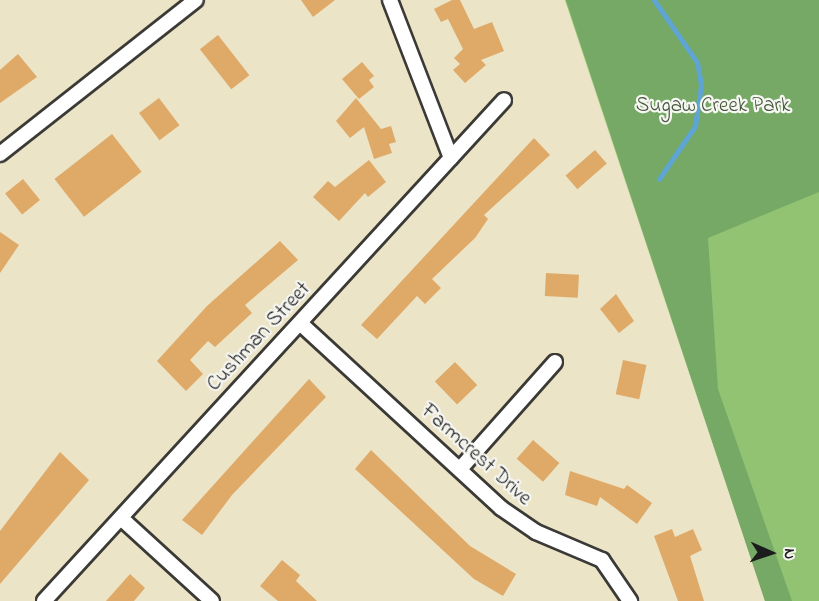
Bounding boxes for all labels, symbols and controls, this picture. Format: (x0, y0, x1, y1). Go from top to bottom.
park label: Sugaw Creek Park (636, 93, 790, 119)
street label: Cushman Street (202, 277, 316, 397)
street label: Farmcrest Drive (416, 399, 536, 511)
north arrow (741, 523, 801, 583)
text: N (777, 548, 801, 560)

